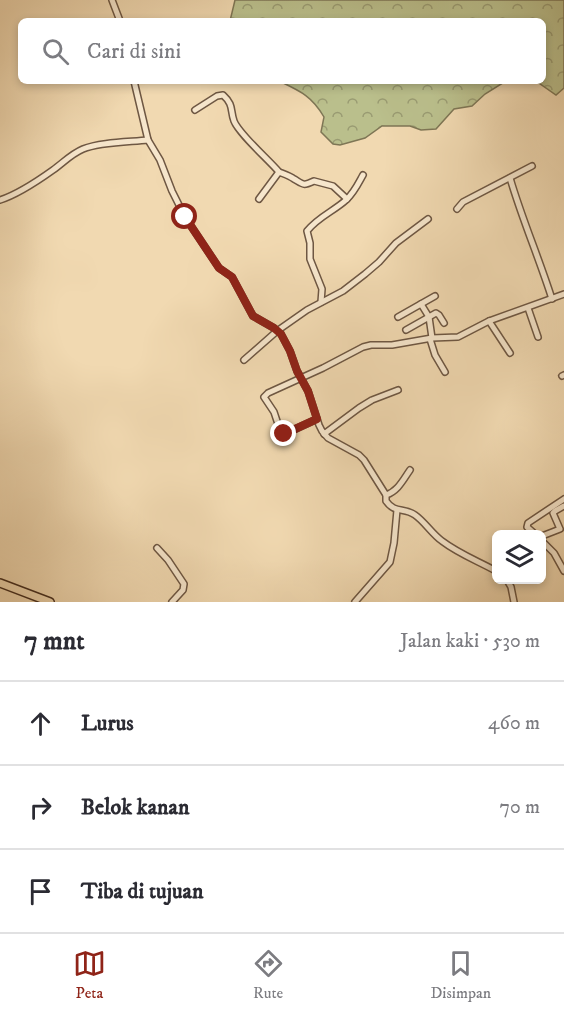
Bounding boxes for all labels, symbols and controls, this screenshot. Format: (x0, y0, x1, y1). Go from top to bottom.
search box (18, 18, 546, 84)
icon: search (39, 35, 72, 68)
text: Cari di sini (87, 38, 181, 65)
route start (171, 203, 197, 229)
route end (270, 420, 296, 446)
map controls (492, 530, 546, 584)
button: layers (492, 530, 546, 584)
text: 7 mnt (24, 625, 85, 658)
text: Jalan kaki · 530 m (400, 629, 540, 654)
icon: ahead (24, 707, 57, 740)
text: Lurus (81, 710, 134, 737)
text: 460 m (488, 711, 540, 736)
icon: right (24, 791, 57, 824)
text: Belok kanan (81, 794, 189, 821)
text: 70 m (499, 795, 540, 820)
icon: arrive (24, 875, 57, 908)
text: Tiba di tujuan (81, 878, 203, 905)
tab: Peta (73, 947, 106, 1003)
tab: Rute (252, 947, 285, 1003)
tab: Disimpan (430, 947, 491, 1003)

